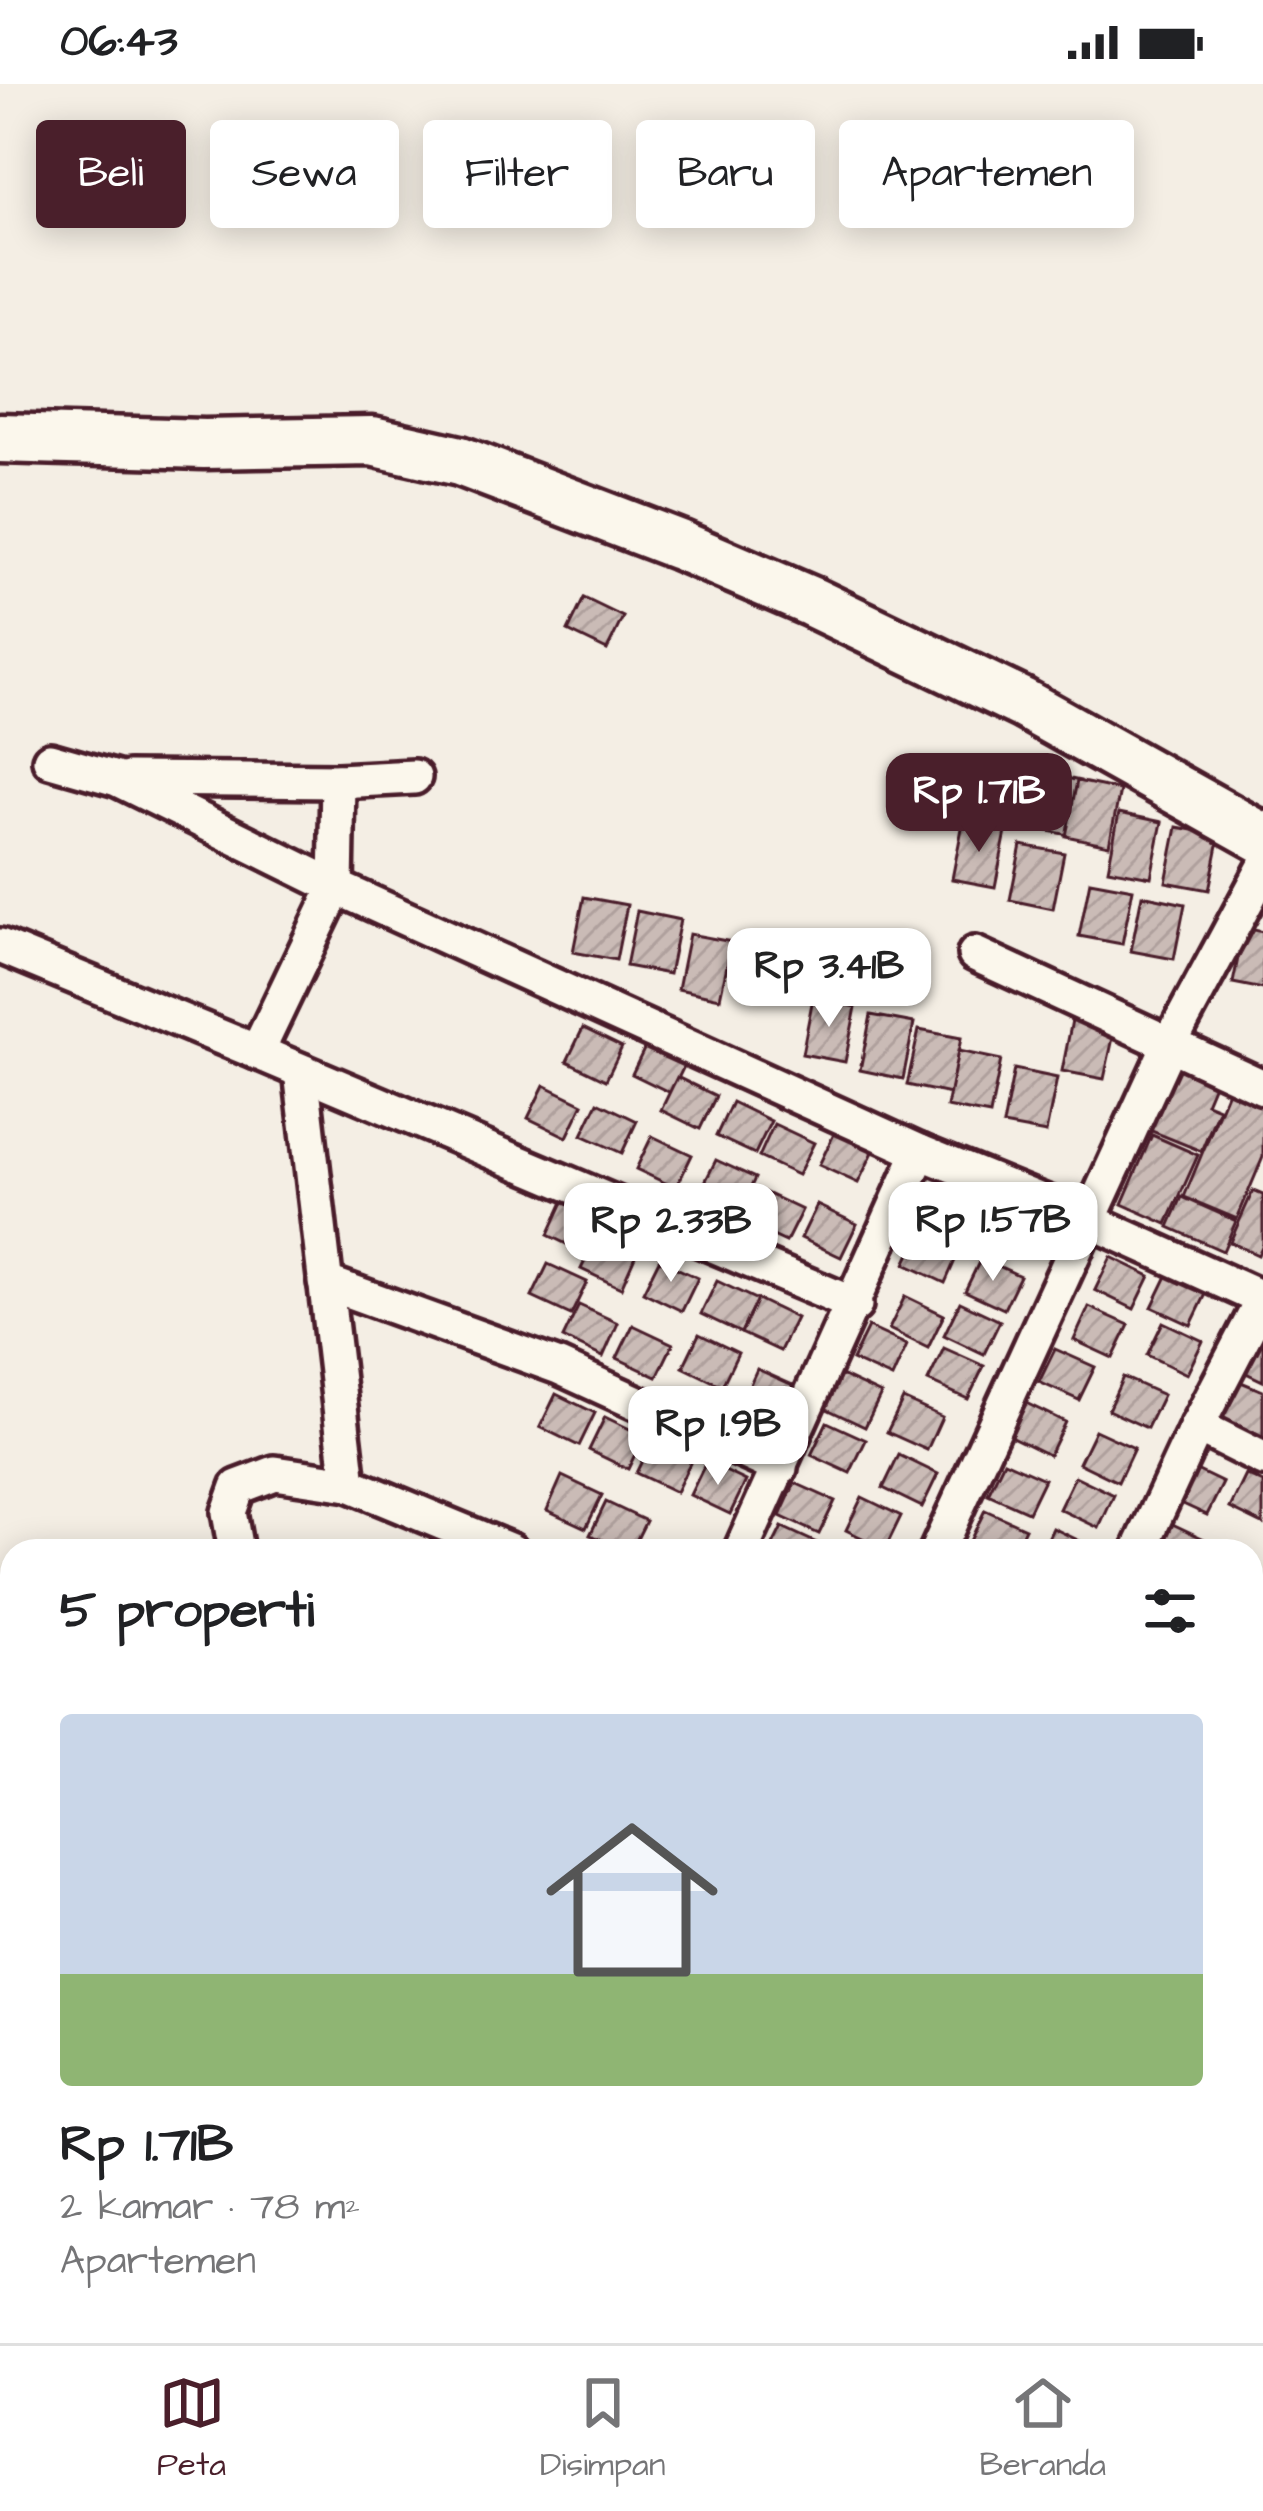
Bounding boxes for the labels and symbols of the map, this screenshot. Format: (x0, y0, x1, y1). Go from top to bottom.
pin: Rp 1.71B (855, 753, 1103, 855)
pin: Rp 3.41B (705, 928, 953, 1030)
pin: Rp 1.57B (869, 1182, 1117, 1284)
pin: Rp 2.33B (547, 1183, 795, 1285)
pin: Rp 1.9B (607, 1386, 829, 1488)

